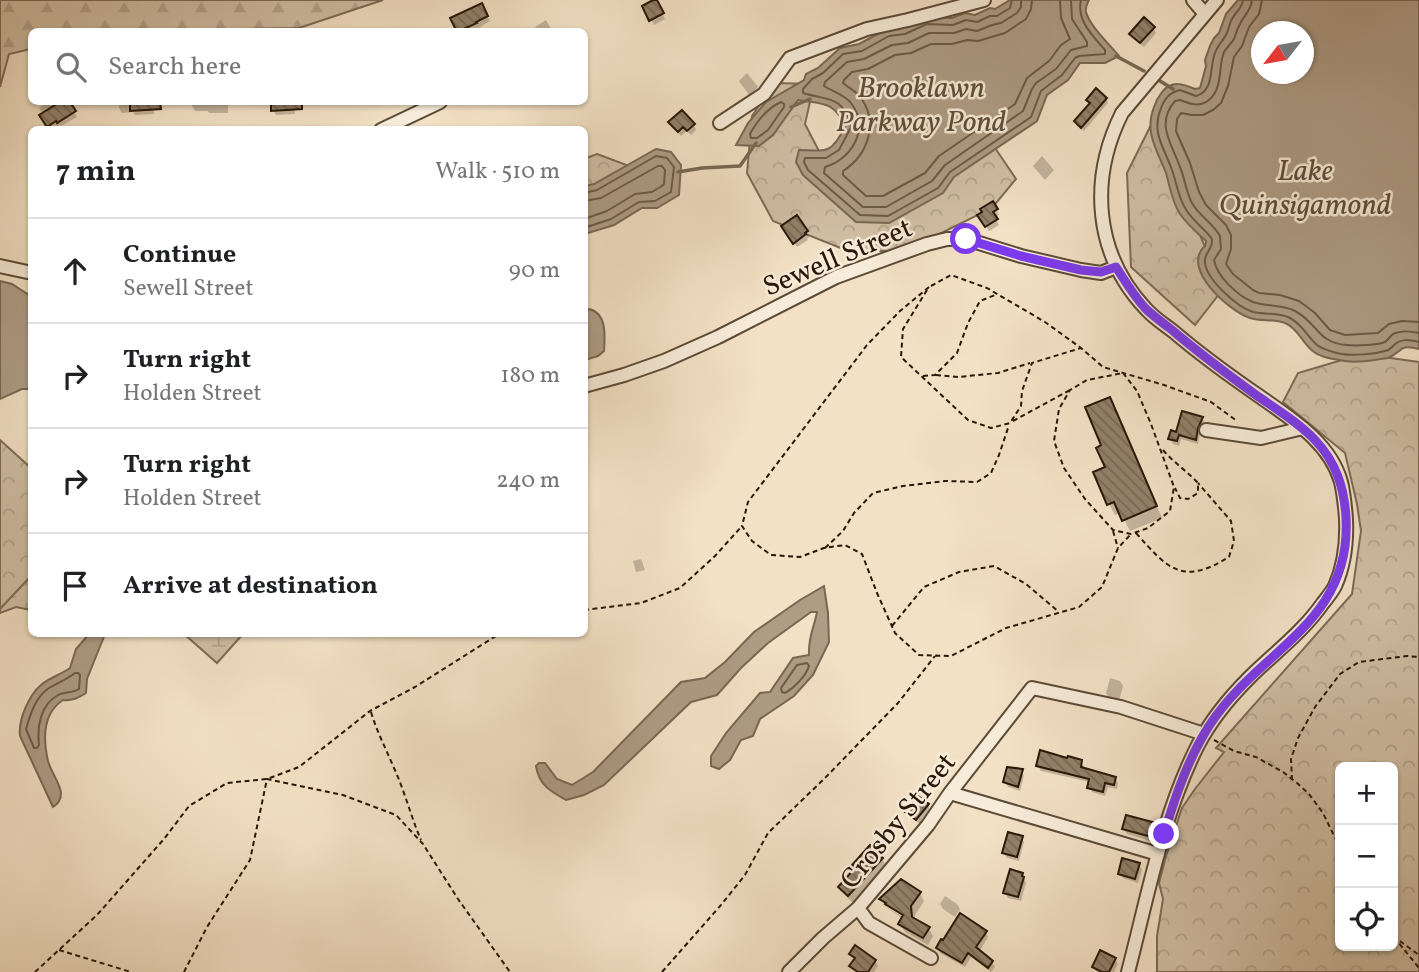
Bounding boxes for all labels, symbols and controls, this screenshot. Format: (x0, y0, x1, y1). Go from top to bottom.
north arrow (1251, 21, 1314, 84)
search box (28, 28, 588, 105)
icon: search (52, 48, 90, 86)
text: Search here (108, 49, 241, 85)
water label: Brooklawn Parkway Pond (836, 68, 1006, 144)
text: 7 min (56, 151, 136, 193)
water label: Lake Quinsigamond (1219, 151, 1391, 227)
text: Walk · 510 m (435, 156, 560, 188)
street label: Sewell Street (757, 209, 919, 307)
route start (950, 223, 981, 254)
text: Continue (123, 237, 236, 273)
icon: ahead (56, 252, 94, 290)
text: 90 m (509, 255, 560, 287)
text: Sewell Street (123, 273, 253, 305)
text: Turn right (123, 342, 251, 378)
icon: right (56, 357, 94, 395)
text: 180 m (501, 360, 560, 392)
text: Holden Street (123, 378, 262, 410)
text: Turn right (123, 447, 251, 483)
icon: right (56, 462, 94, 500)
text: 240 m (496, 465, 560, 497)
text: Holden Street (123, 483, 262, 515)
icon: arrive (56, 567, 94, 605)
text: Arrive at destination (123, 568, 378, 604)
street label: Crosby Street (832, 745, 966, 898)
map controls (1335, 762, 1398, 951)
button: + (1335, 762, 1398, 825)
route end (1148, 818, 1179, 849)
button: − (1335, 825, 1398, 888)
button: locate (1335, 888, 1398, 951)

